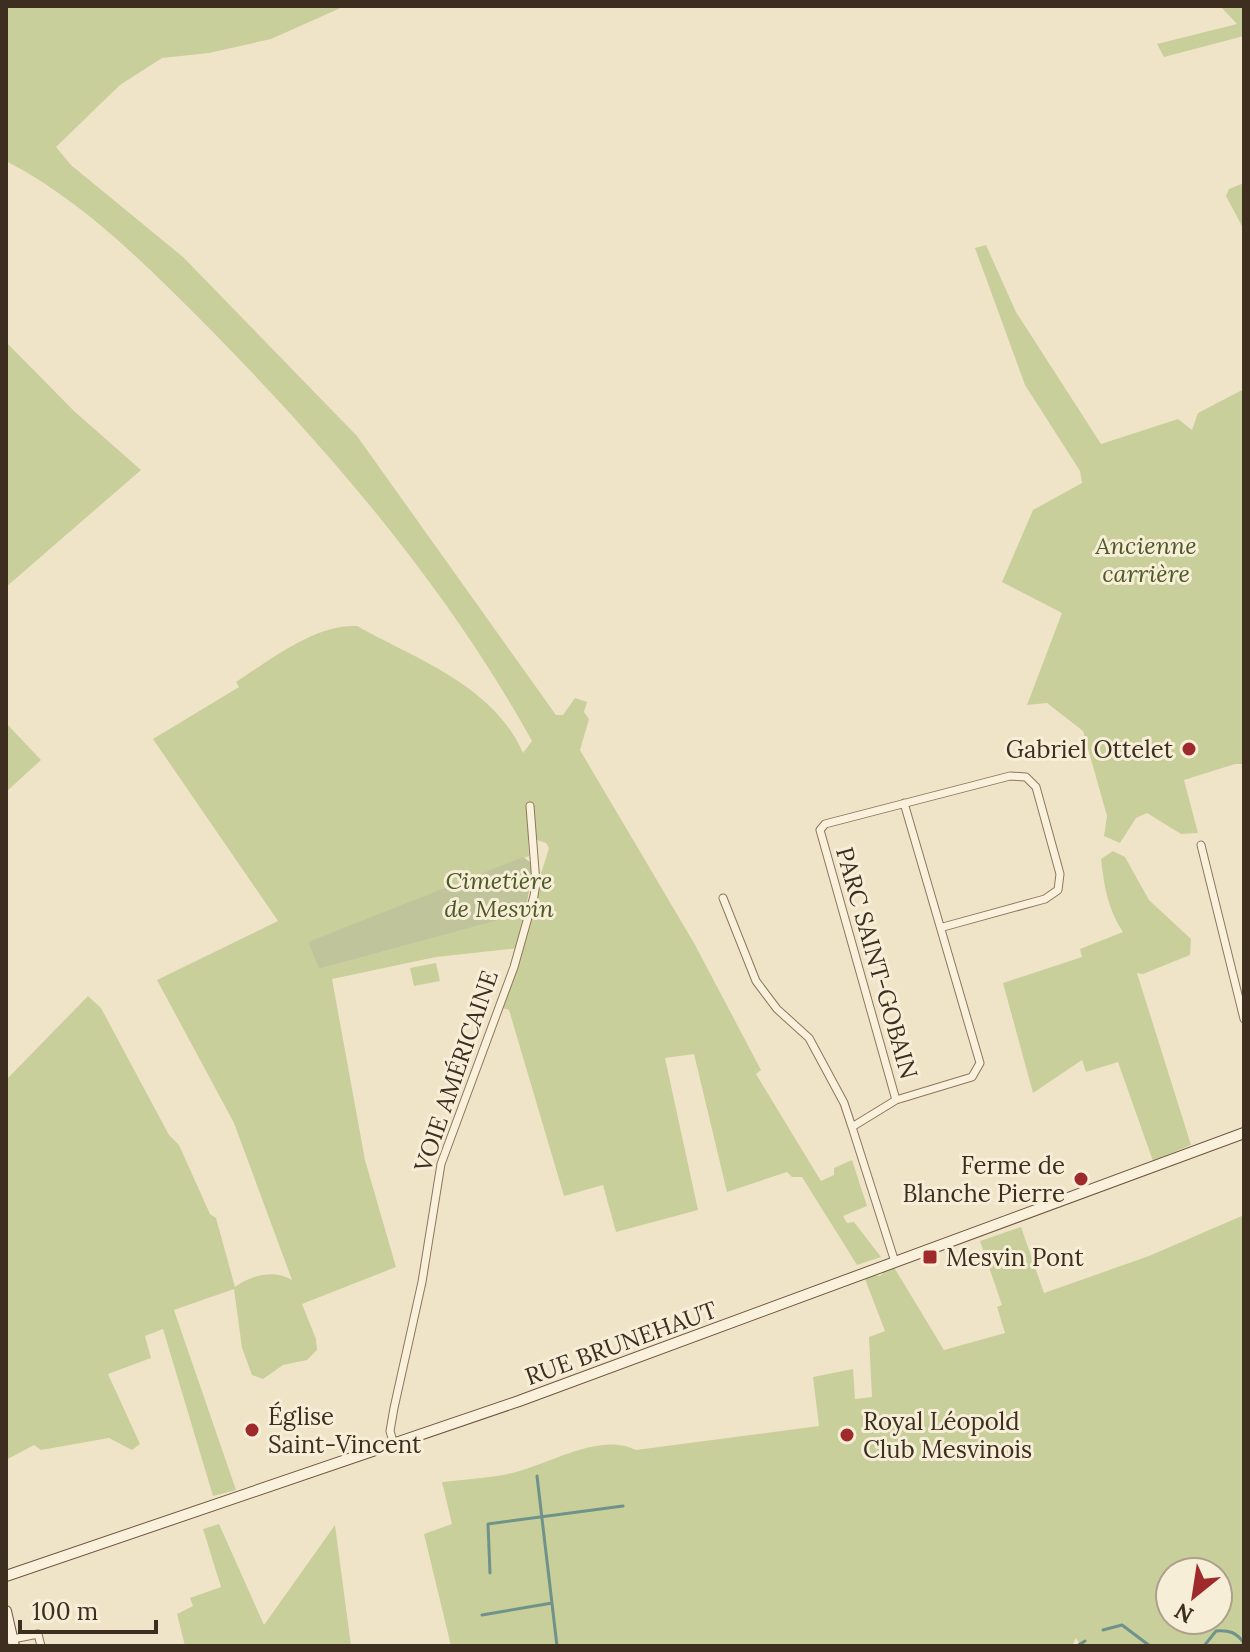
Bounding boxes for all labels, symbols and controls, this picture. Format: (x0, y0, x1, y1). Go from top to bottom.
park label: Ancienne carrière (1094, 530, 1197, 589)
place label: Gabriel Ottelet (1006, 734, 1174, 765)
marker: Gabriel Ottelet (1180, 740, 1198, 758)
street label: PARC SAINT-GOBAIN (829, 843, 925, 1083)
park label: Cimetière de Mesvin (444, 865, 554, 924)
street label: VOIE AMÉRICAINE (407, 966, 505, 1177)
place label: Ferme de Blanche Pierre (902, 1150, 1065, 1209)
marker: Ferme de Blanche Pierre (1072, 1170, 1090, 1188)
place label: Mesvin Pont (946, 1242, 1084, 1273)
marker: Mesvin Pont (921, 1248, 939, 1266)
street label: RUE BRUNEHAUT (521, 1294, 721, 1392)
place label: Église Saint-Vincent (268, 1401, 422, 1460)
place label: Royal Léopold Club Mesvinois (863, 1406, 1032, 1465)
marker: Église Saint-Vincent (243, 1421, 261, 1439)
marker: Royal Léopold Club Mesvinois (838, 1426, 856, 1444)
north arrow (1154, 1556, 1234, 1636)
scale bar (20, 1584, 156, 1634)
text: 100 m (32, 1596, 98, 1627)
text: N (1170, 1597, 1198, 1630)

